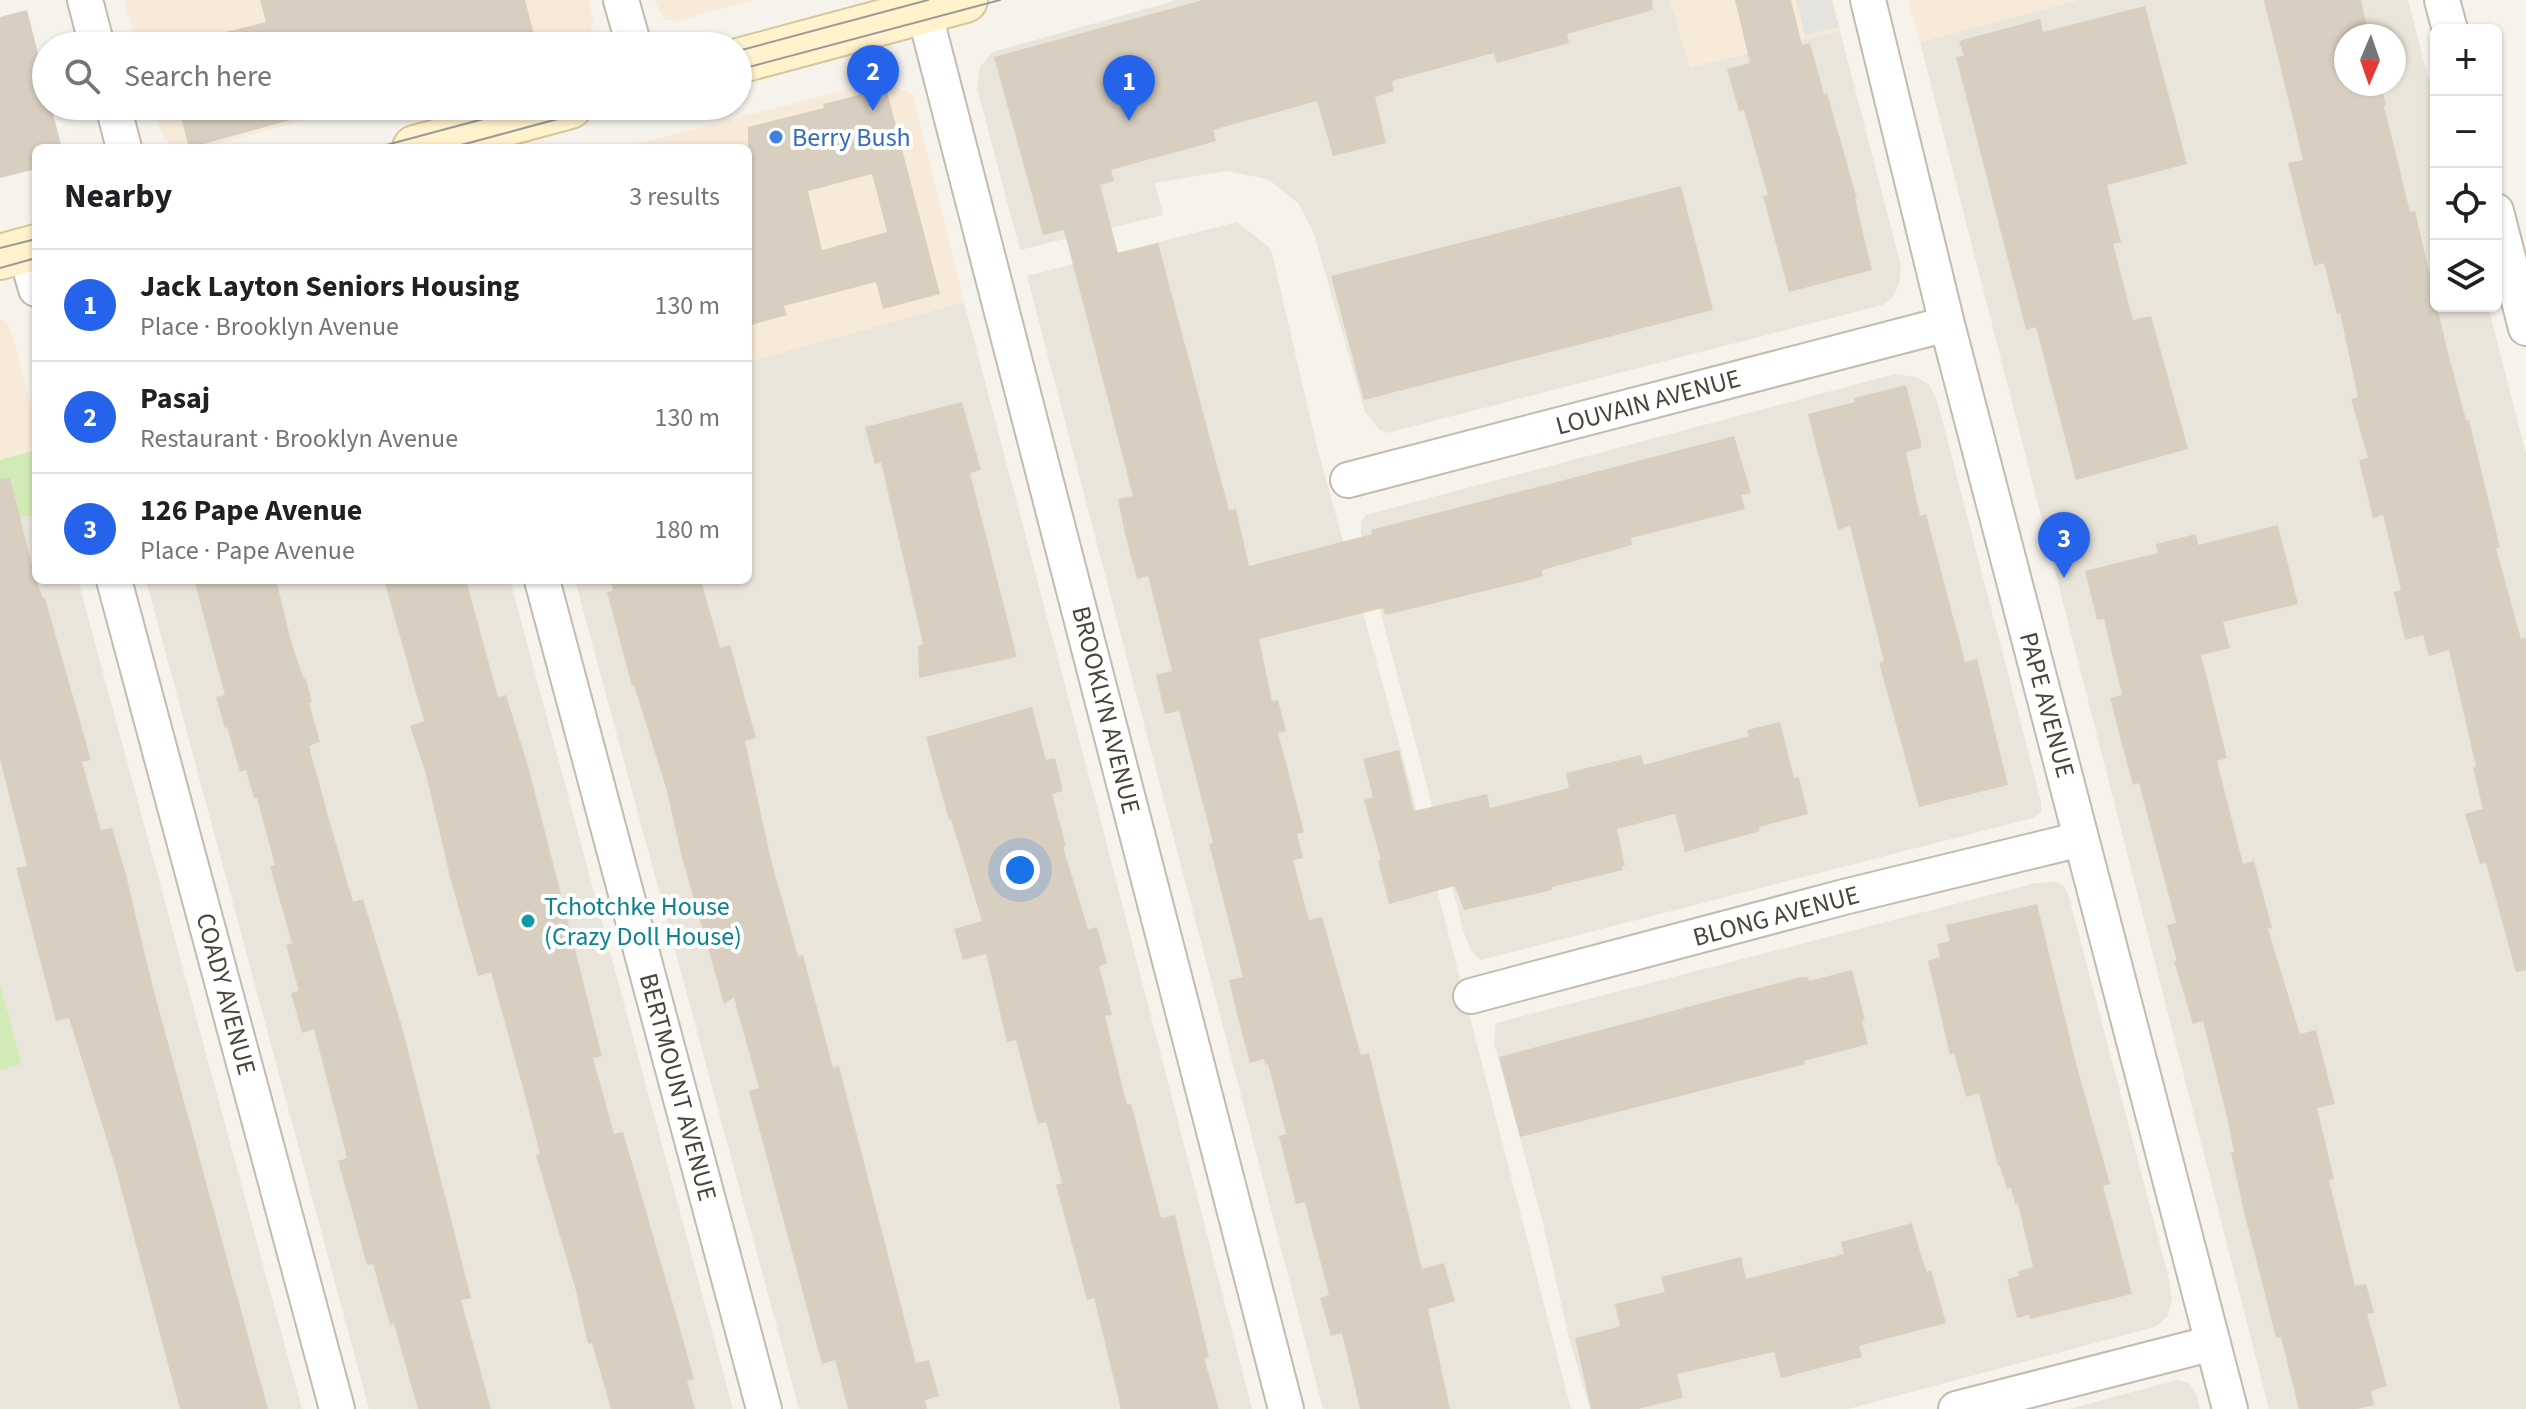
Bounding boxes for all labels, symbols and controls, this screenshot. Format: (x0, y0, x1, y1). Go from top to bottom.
north arrow (2334, 24, 2406, 96)
map controls (2430, 24, 2502, 312)
button: + (2430, 24, 2502, 96)
search box (32, 32, 752, 120)
pin: 2 (847, 45, 899, 111)
icon: search (60, 54, 104, 98)
text: Search here (124, 55, 272, 98)
pin: 1 (1103, 55, 1155, 121)
button: − (2430, 96, 2502, 168)
place label: Berry Bush (792, 119, 911, 156)
marker: Berry Bush (767, 128, 785, 146)
button: locate (2430, 168, 2502, 240)
text: Nearby (64, 172, 172, 221)
text: 3 results (629, 178, 720, 215)
button: layers (2430, 240, 2502, 312)
text: Jack Layton Seniors Housing (140, 265, 519, 308)
text: 1 (83, 287, 97, 324)
text: 130 m (654, 287, 720, 324)
text: Place · Brooklyn Avenue (140, 308, 399, 345)
street label: LOUVAIN AVENUE (1551, 360, 1745, 444)
text: Pasaj (140, 377, 210, 420)
text: 2 (83, 399, 97, 436)
text: 130 m (654, 399, 720, 436)
text: Restaurant · Brooklyn Avenue (140, 420, 458, 457)
text: 126 Pape Avenue (140, 489, 362, 532)
text: 3 (83, 511, 97, 548)
text: 180 m (654, 511, 720, 548)
pin: 3 (2038, 512, 2090, 578)
text: Place · Pape Avenue (140, 532, 355, 569)
street label: BROOKLYN AVENUE (1062, 602, 1150, 818)
street label: PAPE AVENUE (2010, 628, 2084, 782)
your location (1000, 850, 1040, 890)
street label: BLONG AVENUE (1689, 876, 1863, 956)
place label: Tchotchke House (Crazy Doll House) (544, 888, 742, 955)
street label: COADY AVENUE (187, 909, 265, 1079)
marker: Tchotchke House (Crazy Doll House) (519, 912, 537, 930)
street label: BERTMOUNT AVENUE (630, 969, 726, 1205)

